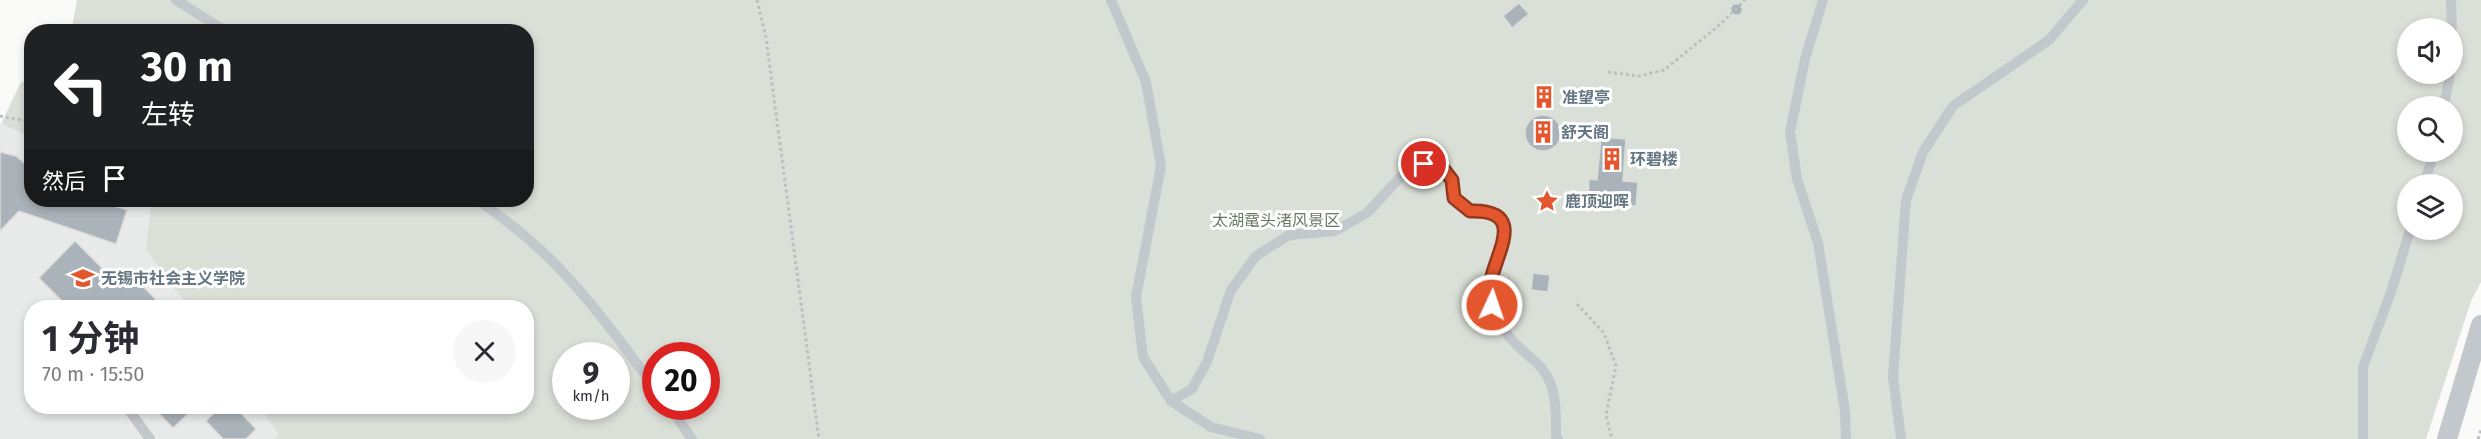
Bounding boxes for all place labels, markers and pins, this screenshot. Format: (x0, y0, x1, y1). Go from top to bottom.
building icon: 准望亭 (1531, 84, 1557, 110)
place label: 准望亭 (1562, 88, 1610, 107)
building icon: 舒天阁 (1530, 119, 1556, 145)
place label: 舒天阁 (1561, 123, 1609, 142)
pin (1398, 138, 1449, 189)
building icon: 环碧楼 (1599, 146, 1625, 172)
place label: 环碧楼 (1630, 150, 1678, 169)
place icon: 鹿顶迎晖 (1534, 188, 1560, 214)
place label: 鹿顶迎晖 (1565, 192, 1629, 211)
school or university icon: 无锡市社会主义学院 (70, 265, 96, 291)
place label: 无锡市社会主义学院 (101, 269, 245, 288)

